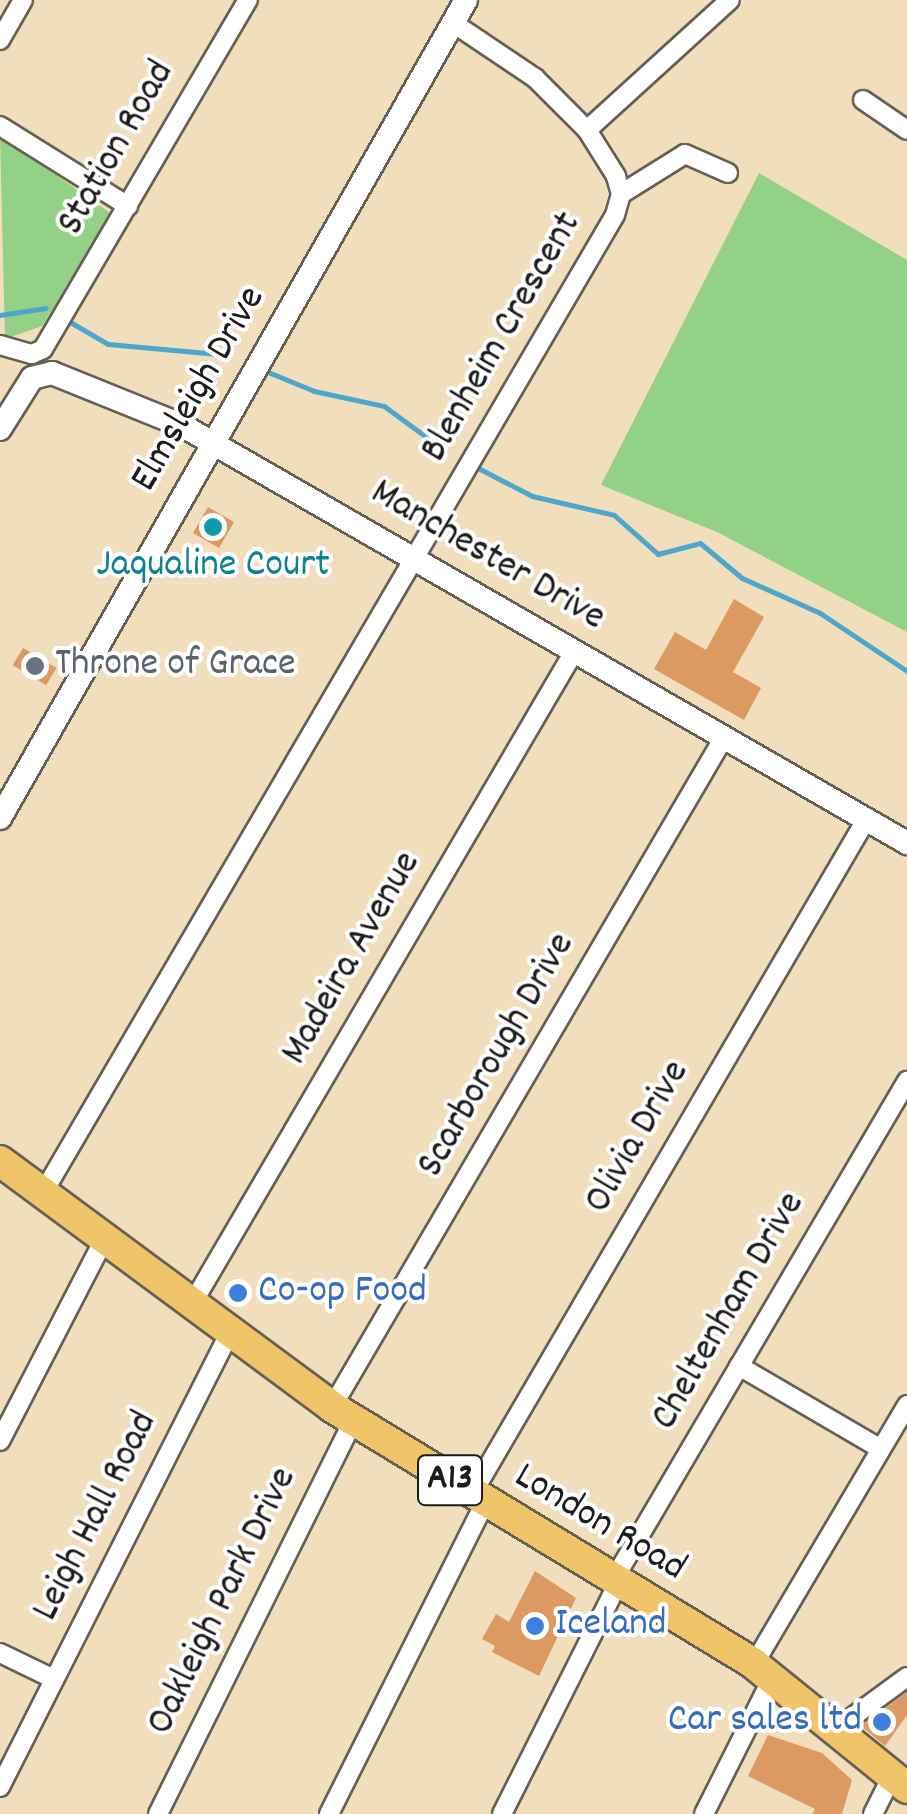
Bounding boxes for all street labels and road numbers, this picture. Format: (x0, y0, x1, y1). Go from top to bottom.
street label: Station Road (49, 53, 187, 245)
street label: Blenheim Crescent (412, 205, 594, 471)
street label: Elmsleigh Drive (122, 279, 278, 501)
street label: Manchester Drive (361, 470, 613, 644)
street label: Madeira Avenue (273, 844, 433, 1074)
street label: Scarborough Drive (409, 925, 587, 1187)
street label: Olivia Drive (576, 1053, 702, 1223)
street label: Cheltenham Drive (643, 1184, 817, 1440)
street label: Leigh Hall Road (24, 1404, 170, 1630)
road number: A13 (415, 1447, 485, 1513)
street label: London Road (505, 1454, 693, 1594)
street label: Oakleigh Park Drive (138, 1460, 310, 1744)

